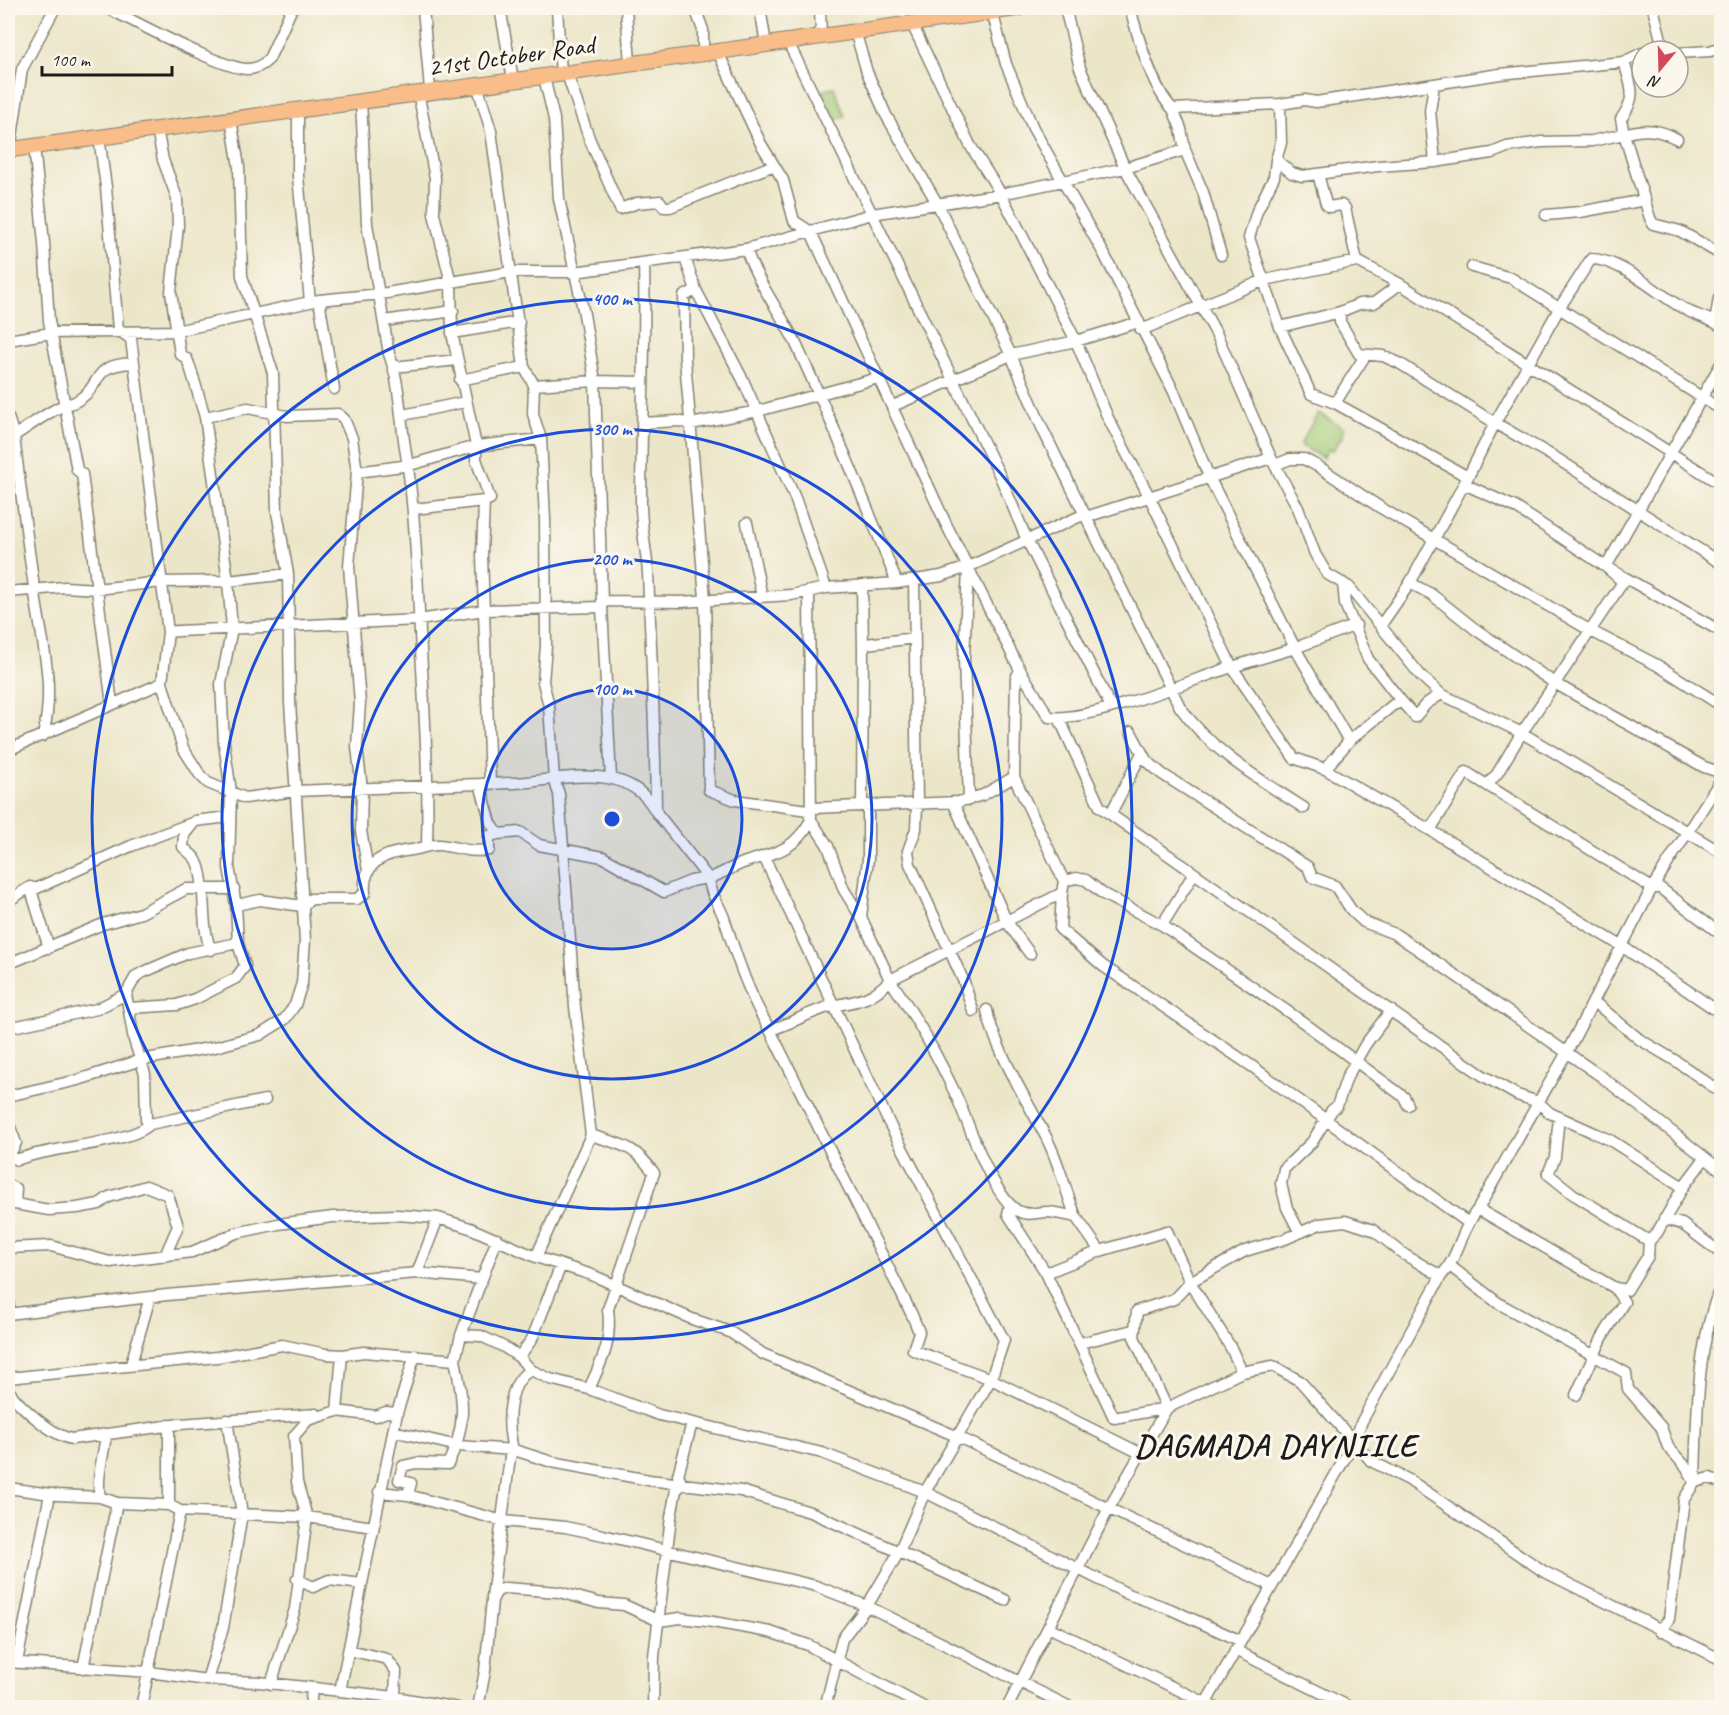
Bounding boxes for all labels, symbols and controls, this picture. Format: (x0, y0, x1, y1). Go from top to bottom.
street label: 21st October Road (426, 27, 600, 84)
scale bar (42, 39, 172, 77)
north arrow (1630, 39, 1690, 99)
text: 100 m (51, 49, 92, 71)
text: N (1645, 70, 1663, 93)
text: 400 m (593, 288, 633, 310)
text: 300 m (593, 418, 633, 440)
text: 200 m (593, 548, 633, 570)
text: 100 m (593, 678, 633, 700)
centre of rings (602, 809, 622, 829)
district label: DAGMADA DAYNIILE (1135, 1425, 1421, 1466)

